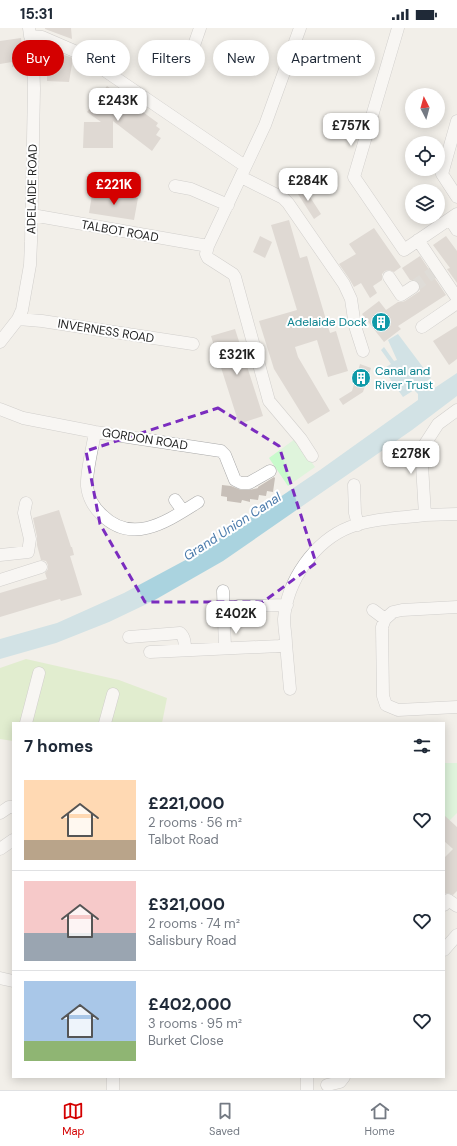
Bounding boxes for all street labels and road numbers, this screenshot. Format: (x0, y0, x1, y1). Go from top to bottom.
street label: ADELAIDE ROAD (23, 144, 41, 234)
street label: TALBOT ROAD (80, 216, 160, 246)
street label: INVERNESS ROAD (57, 315, 155, 347)
street label: GORDON ROAD (101, 424, 189, 454)

